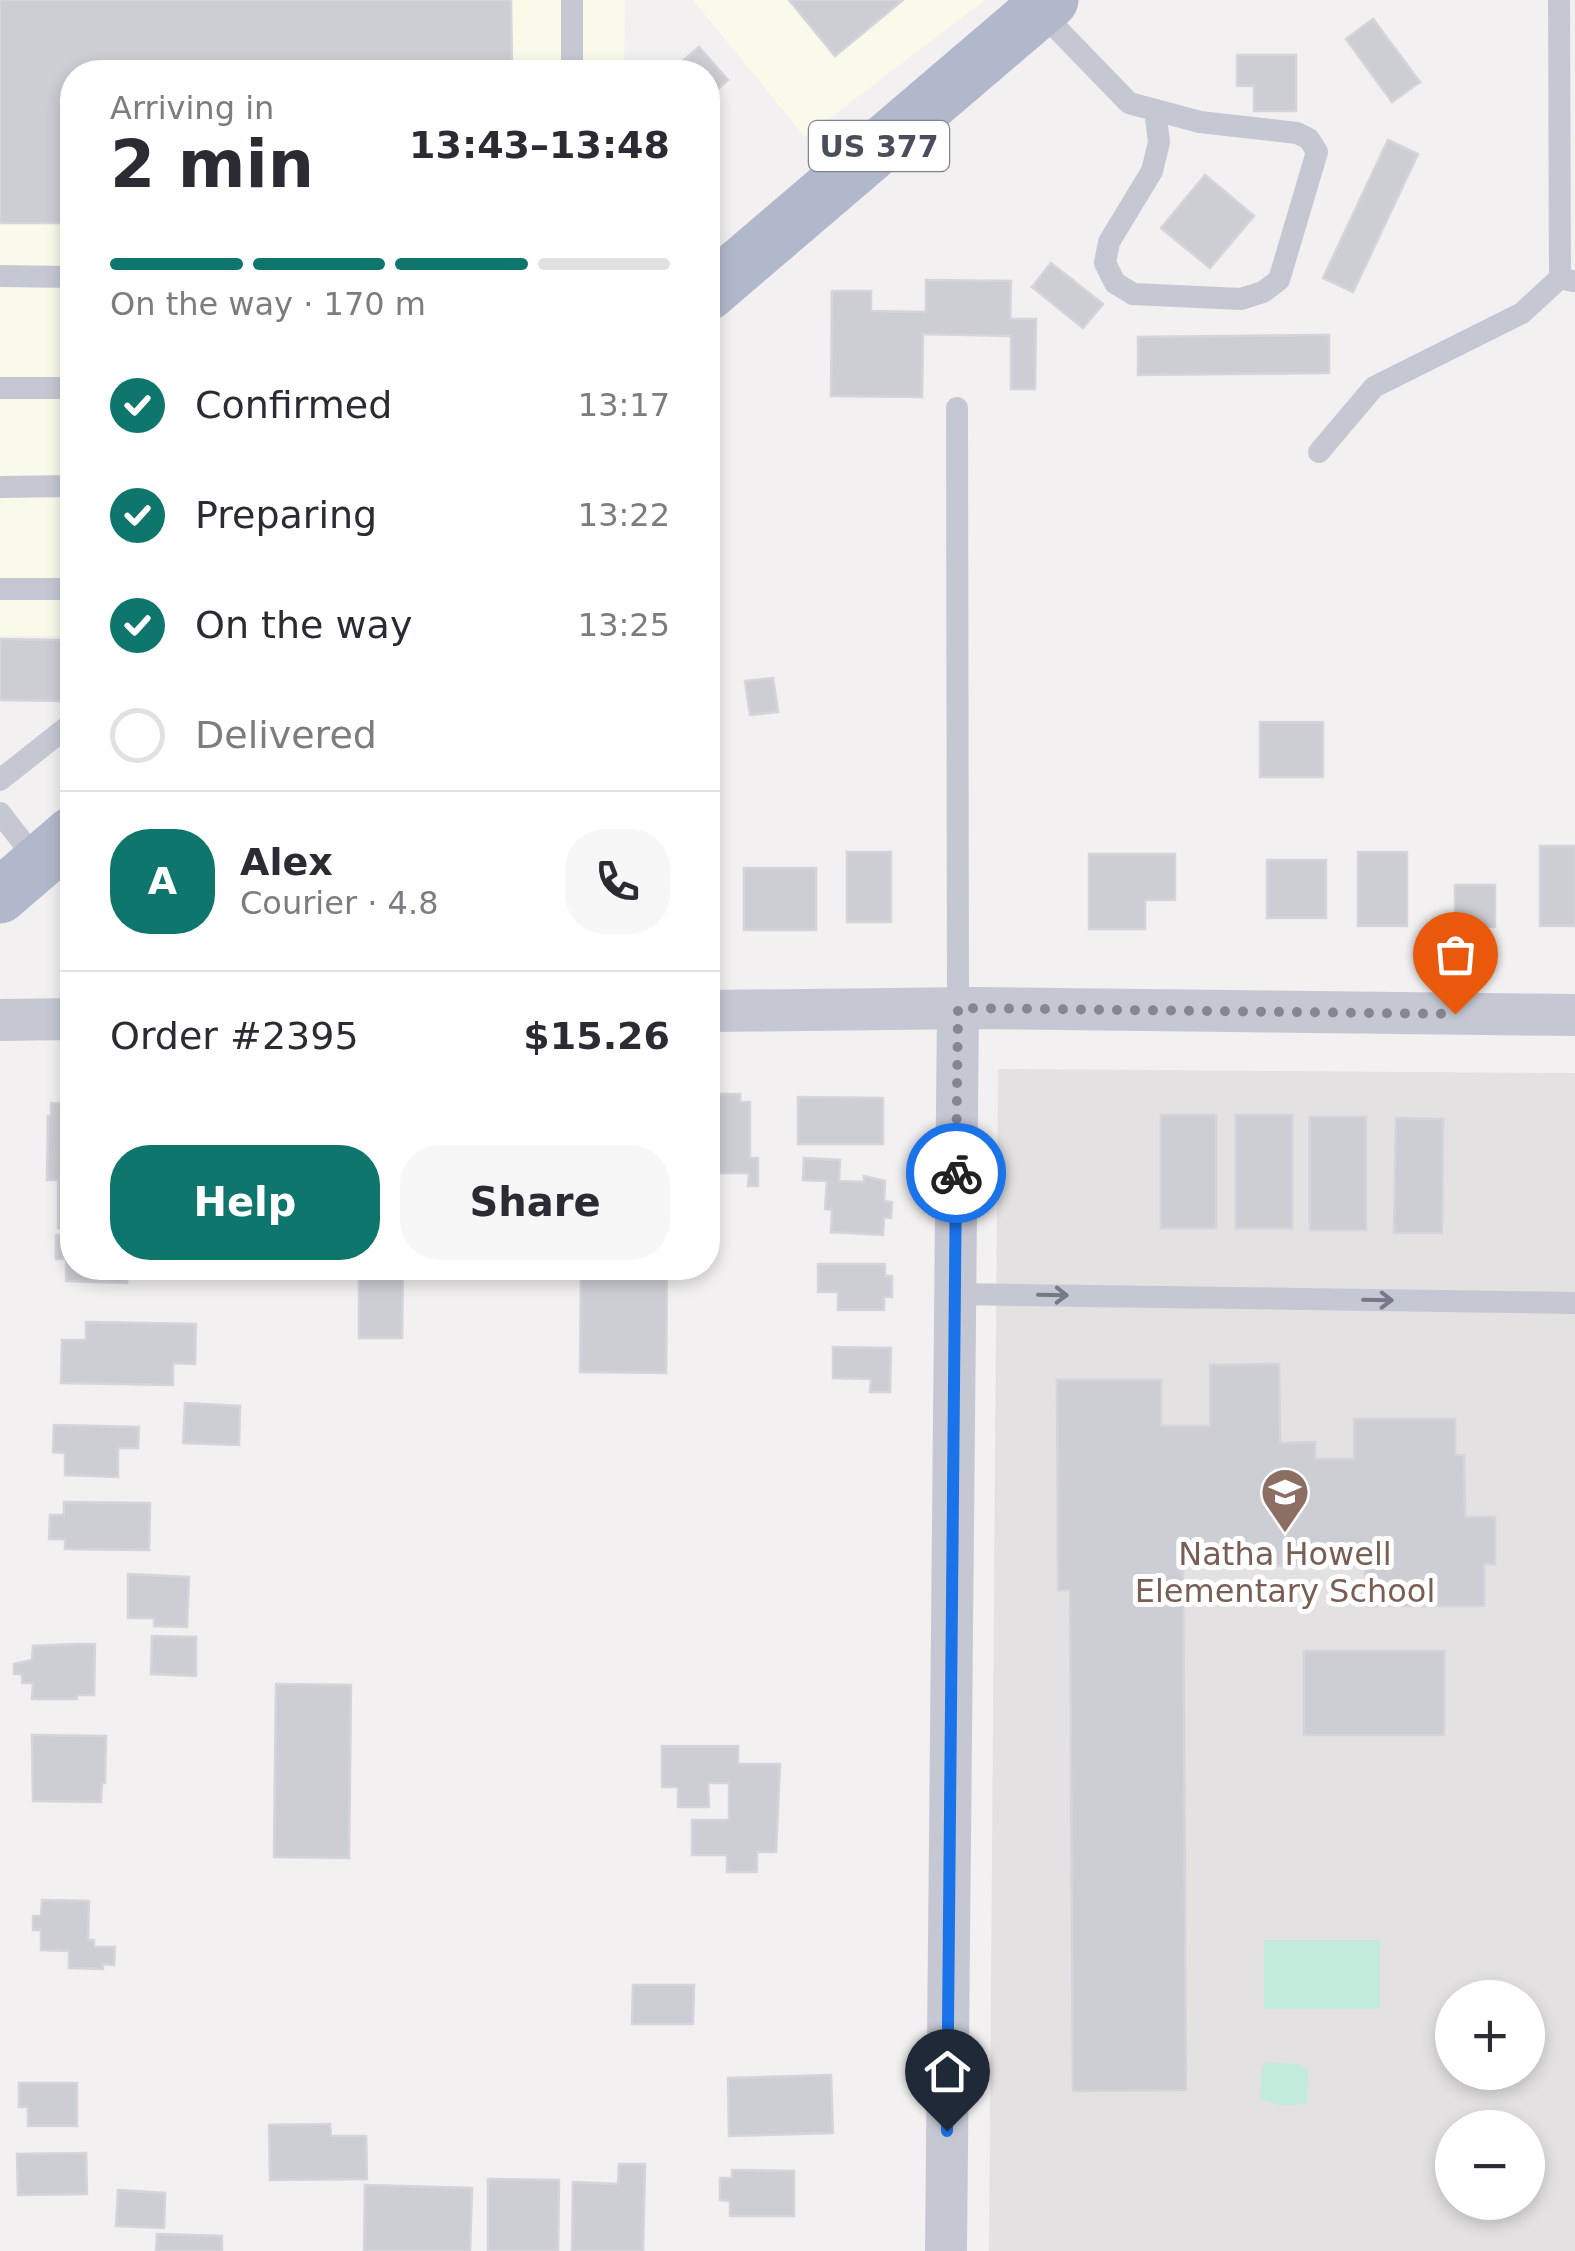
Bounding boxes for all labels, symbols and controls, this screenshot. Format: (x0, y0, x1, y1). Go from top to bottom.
text: Arriving in (110, 89, 274, 127)
road number: US 377 (809, 121, 949, 171)
text: 13:43–13:48 (409, 123, 670, 167)
text: 2 min (110, 127, 314, 202)
text: On the way · 170 m (110, 285, 426, 323)
icon: check (110, 378, 165, 433)
text: Confirmed (195, 383, 392, 427)
text: 13:17 (578, 386, 670, 424)
icon: check (110, 488, 165, 543)
text: Preparing (195, 493, 377, 537)
text: 13:22 (578, 496, 670, 534)
icon: check (110, 598, 165, 653)
text: On the way (195, 603, 412, 647)
text: 13:25 (578, 606, 670, 644)
text: Delivered (195, 713, 377, 757)
button: phone (565, 829, 670, 934)
text: Alex (240, 840, 333, 884)
text: A (148, 859, 177, 903)
text: Courier · 4.8 (240, 884, 439, 922)
pin (1413, 912, 1498, 1015)
icon: bag (1428, 927, 1483, 982)
text: Order #2395 (110, 1014, 359, 1058)
text: $15.26 (523, 1014, 670, 1058)
courier (906, 1123, 1006, 1223)
button: Help (110, 1145, 380, 1260)
button: Share (400, 1145, 670, 1260)
icon: bike (929, 1146, 984, 1201)
one-way arrow (1036, 1286, 1068, 1304)
one-way arrow (1360, 1290, 1393, 1310)
school or university icon: Natha Howell Elementary School (1259, 1466, 1311, 1534)
place label: Natha Howell Elementary School (1135, 1535, 1435, 1610)
map controls (1435, 1980, 1545, 2220)
button: + (1435, 1980, 1545, 2090)
pin (905, 2029, 990, 2132)
icon: home (920, 2044, 975, 2099)
button: − (1435, 2110, 1545, 2220)

